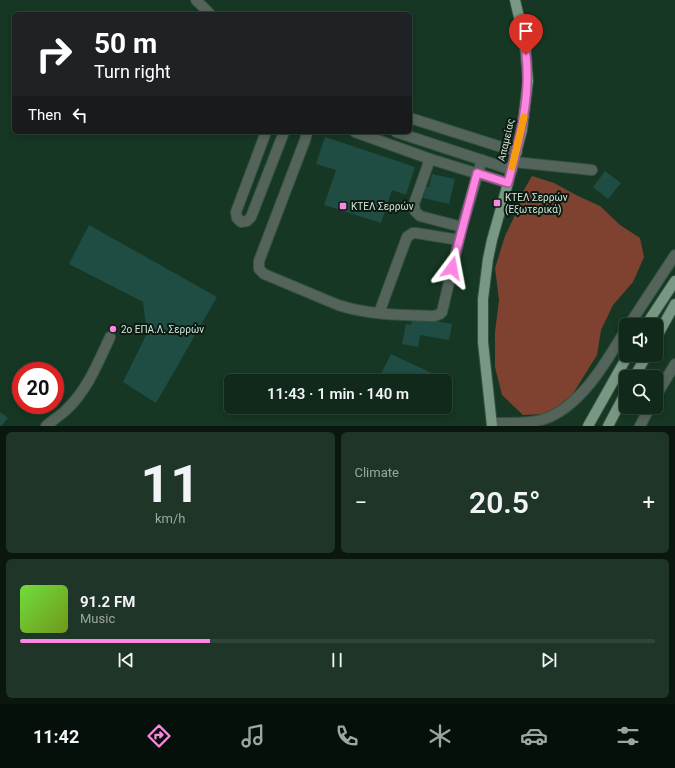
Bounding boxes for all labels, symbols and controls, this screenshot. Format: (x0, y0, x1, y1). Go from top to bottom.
pin (509, 14, 543, 55)
icon: arrive (515, 20, 537, 42)
text: 50 m (94, 27, 157, 60)
icon: right (28, 28, 80, 80)
text: Turn right (94, 61, 171, 82)
icon: left (69, 104, 91, 126)
text: Then (28, 106, 61, 124)
street label: Απαμείας (496, 118, 517, 163)
place label: ΚΤΕΛ Σερρών (Εξωτερικά) (505, 192, 568, 216)
marker: ΚΤΕΛ Σερρών (Εξωτερικά) (492, 198, 502, 208)
marker: ΚΤΕΛ Σερρών (338, 201, 348, 211)
place label: ΚΤΕΛ Σερρών (351, 201, 414, 212)
position arrow (431, 247, 473, 289)
map controls (619, 318, 663, 414)
button: sound (619, 318, 663, 362)
marker: 2ο ΕΠΑ.Λ. Σερρών (108, 324, 118, 334)
place label: 2ο ΕΠΑ.Λ. Σερρών (121, 324, 204, 335)
speed limit sign: 20 (12, 362, 64, 414)
button: search (619, 370, 663, 414)
text: 11:43 · 1 min · 140 m (267, 385, 409, 403)
text: 11 (140, 454, 200, 515)
text: Climate (355, 465, 399, 480)
text: 20.5° (469, 485, 541, 520)
text: − (355, 490, 367, 515)
text: + (643, 490, 655, 515)
text: km/h (155, 511, 186, 526)
text: 91.2 FM (80, 593, 135, 611)
text: Music (80, 611, 115, 626)
icon: previous (115, 649, 137, 671)
icon: pause (326, 649, 348, 671)
icon: next (538, 649, 560, 671)
icon: directions (145, 722, 173, 750)
icon: music (239, 722, 267, 750)
icon: phone (333, 722, 361, 750)
icon: climate (426, 722, 454, 750)
icon: car (520, 722, 548, 750)
icon: filters (614, 722, 642, 750)
text: 11:42 (33, 726, 79, 747)

